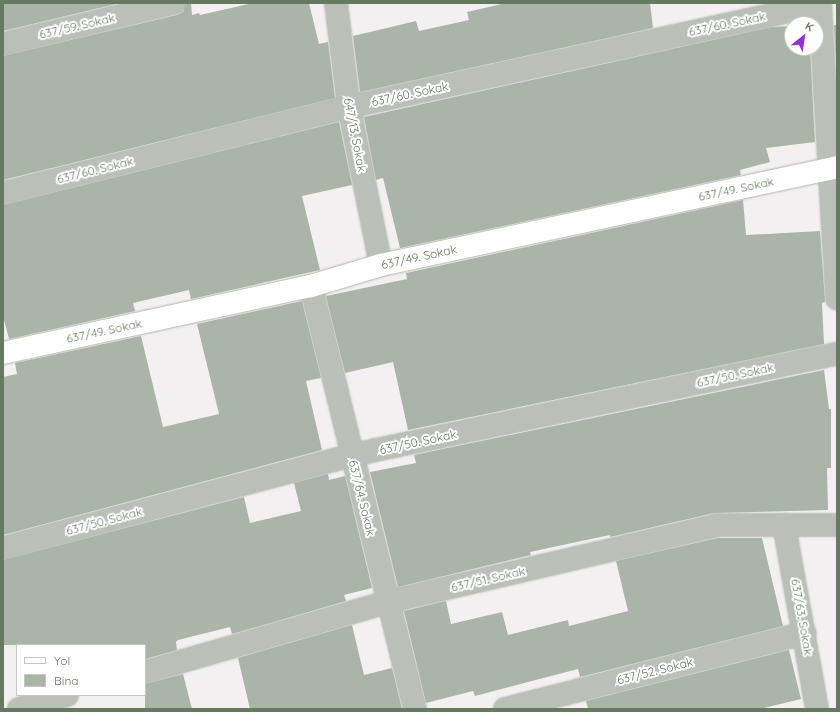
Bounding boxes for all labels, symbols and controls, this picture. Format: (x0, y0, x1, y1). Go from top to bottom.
street label: 637/60. Sokak (687, 9, 767, 39)
street label: 637/59. Sokak (38, 10, 116, 42)
north arrow (784, 16, 824, 56)
text: K (803, 19, 816, 34)
street label: 637/60. Sokak (370, 79, 450, 109)
street label: 647/13. Sokak (341, 97, 369, 173)
street label: 637/60. Sokak (55, 154, 135, 186)
street label: 637/49. Sokak (697, 174, 775, 204)
street label: 637/49. Sokak (380, 242, 458, 272)
street label: 637/49. Sokak (65, 316, 143, 346)
street label: 637/50. Sokak (695, 360, 775, 390)
street label: 637/50. Sokak (378, 427, 458, 457)
street label: 637/64. Sokak (346, 459, 378, 537)
street label: 637/50. Sokak (64, 504, 144, 538)
street label: 637/51. Sokak (450, 563, 526, 595)
street label: 637/63. Sokak (788, 578, 816, 656)
legend (16, 644, 146, 696)
text: Yol (54, 653, 70, 668)
street label: 637/52. Sokak (615, 655, 695, 687)
text: Bina (54, 673, 79, 688)

